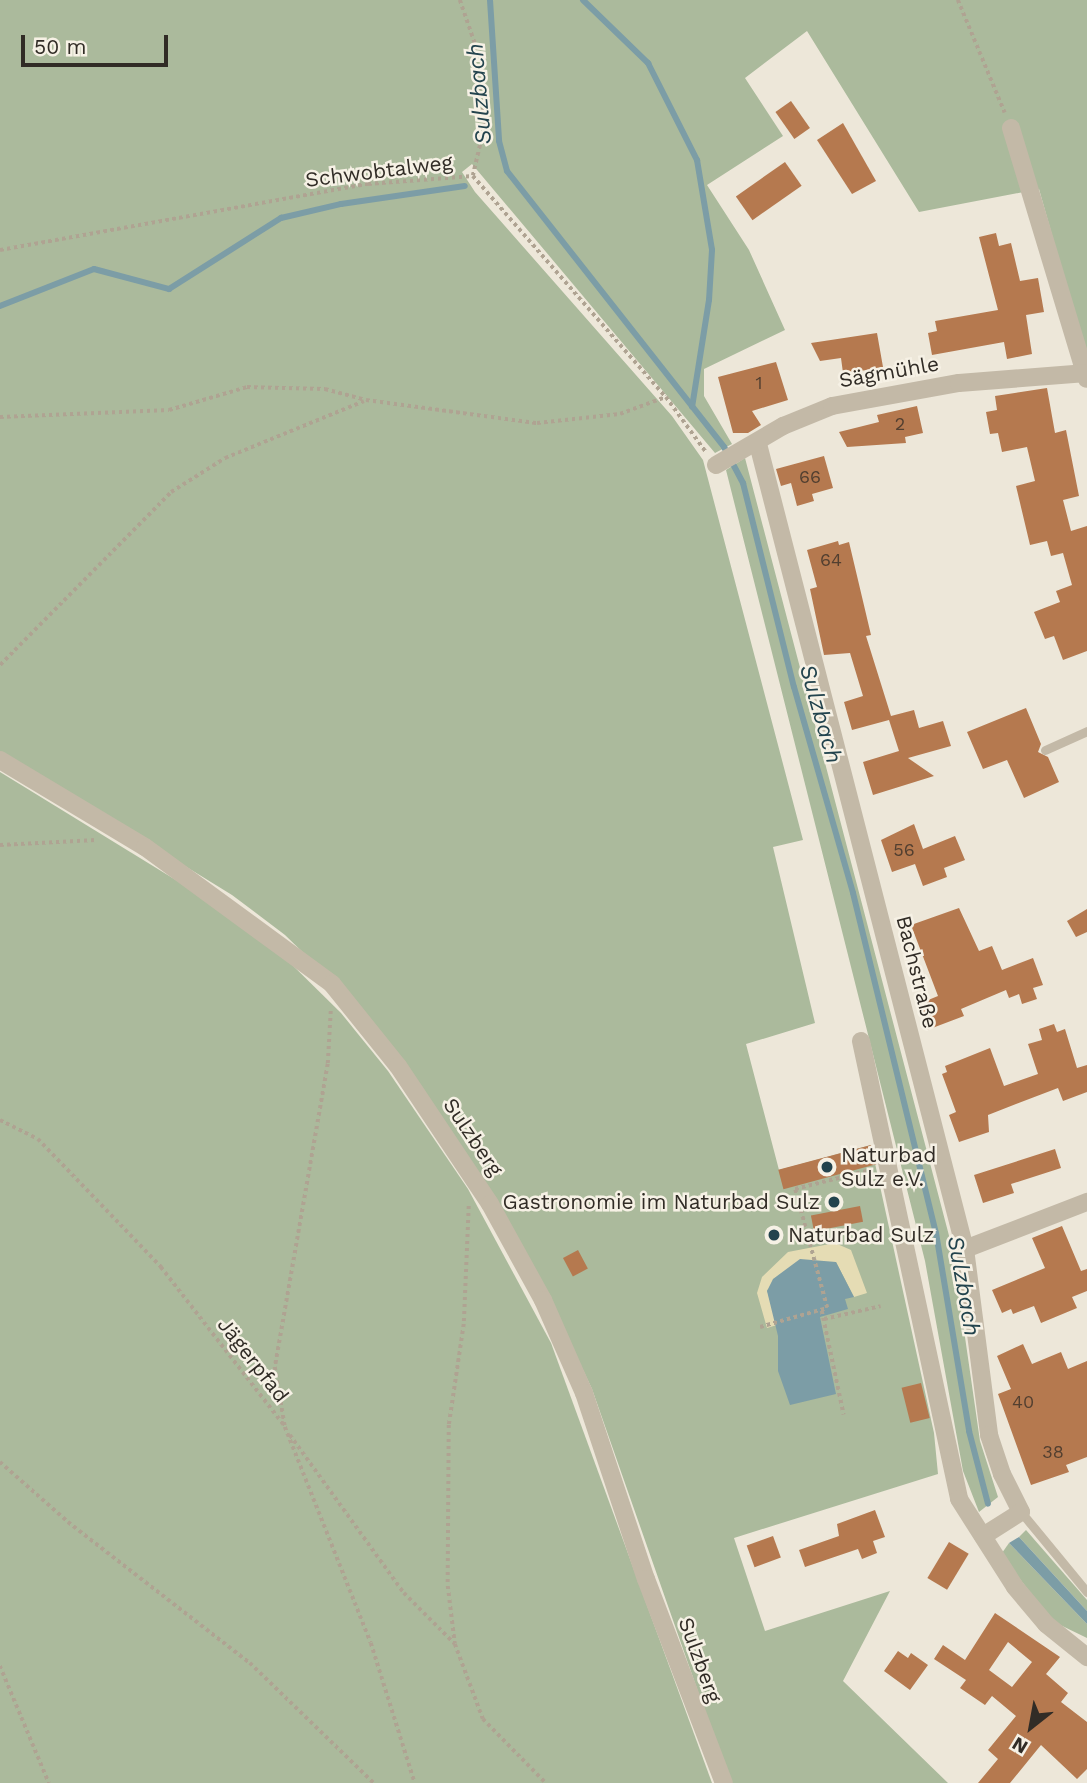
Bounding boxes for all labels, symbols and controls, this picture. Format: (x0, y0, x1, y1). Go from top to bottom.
scale bar (24, 21, 172, 65)
text: 50 m (34, 34, 86, 59)
water label: Sulzbach (462, 42, 498, 146)
street label: Schwobtalweg (304, 149, 454, 193)
street label: Sägmühle (837, 351, 941, 393)
house number: 1 (755, 372, 763, 394)
house number: 2 (895, 413, 905, 435)
house number: 66 (799, 466, 821, 488)
house number: 64 (820, 549, 842, 571)
water label: Sulzbach (793, 661, 847, 767)
house number: 56 (893, 839, 915, 861)
street label: Bachstraße (891, 913, 943, 1031)
street label: Sulzberg (438, 1093, 508, 1181)
place label: Naturbad Sulz e.V. (841, 1142, 936, 1192)
marker: Naturbad Sulz e.V. (819, 1159, 835, 1175)
place label: Gastronomie im Naturbad Sulz (503, 1189, 820, 1215)
marker: Gastronomie im Naturbad Sulz (826, 1194, 842, 1210)
place label: Naturbad Sulz (788, 1222, 934, 1248)
marker: Naturbad Sulz (766, 1227, 782, 1243)
water label: Sulzbach (941, 1234, 985, 1338)
street label: Jägerpfad (212, 1312, 294, 1408)
house number: 40 (1012, 1391, 1034, 1413)
house number: 38 (1042, 1441, 1064, 1463)
street label: Sulzberg (673, 1614, 727, 1706)
north arrow (996, 1692, 1066, 1762)
text: N (1008, 1732, 1032, 1759)

